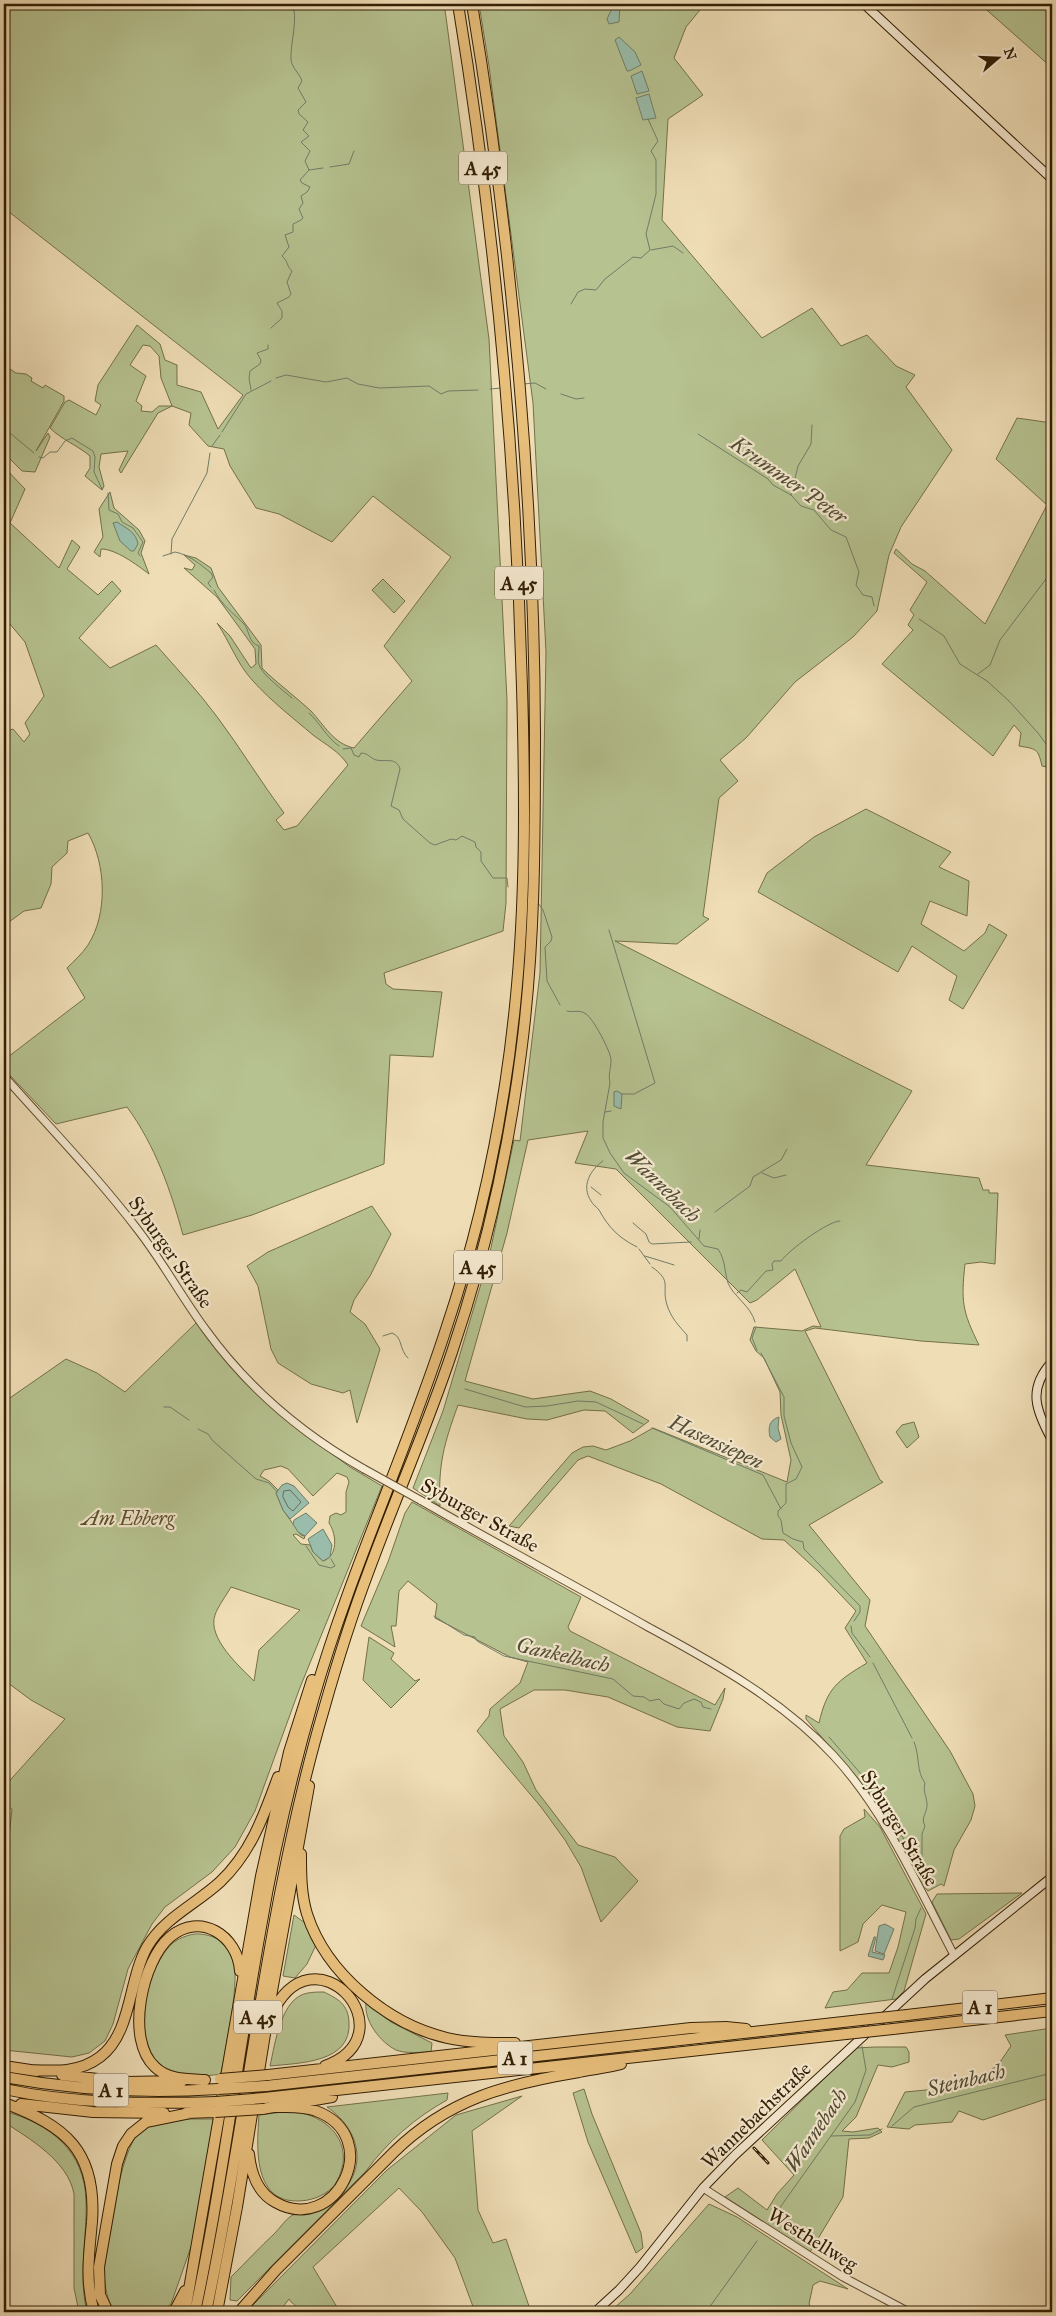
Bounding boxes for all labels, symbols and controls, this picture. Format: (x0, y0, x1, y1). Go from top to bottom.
north arrow (974, 32, 1024, 82)
text: N (1000, 46, 1020, 62)
road number: A 45 (459, 152, 507, 184)
water label: Krummer Peter (725, 430, 853, 531)
road number: A 45 (495, 566, 543, 600)
water label: Wannebach (620, 1144, 706, 1228)
street label: Syburger Straße (123, 1191, 218, 1313)
road number: A 45 (454, 1250, 502, 1284)
water label: Hasensiepen (664, 1408, 767, 1475)
street label: Syburger Straße (416, 1473, 543, 1558)
park label: Am Ebberg (80, 1506, 176, 1530)
water label: Gankelbach (514, 1632, 612, 1678)
street label: Syburger Straße (855, 1766, 944, 1891)
road number: A 1 (962, 1990, 998, 2024)
road number: A 45 (234, 2000, 282, 2034)
road number: A 1 (498, 2042, 532, 2074)
street label: Wannebachstraße (696, 2057, 816, 2173)
water label: Steinbach (923, 2058, 1008, 2103)
road number: A 1 (94, 2074, 128, 2106)
water label: Wannebach (779, 2084, 853, 2176)
street label: Westhellweg (763, 2202, 863, 2277)

